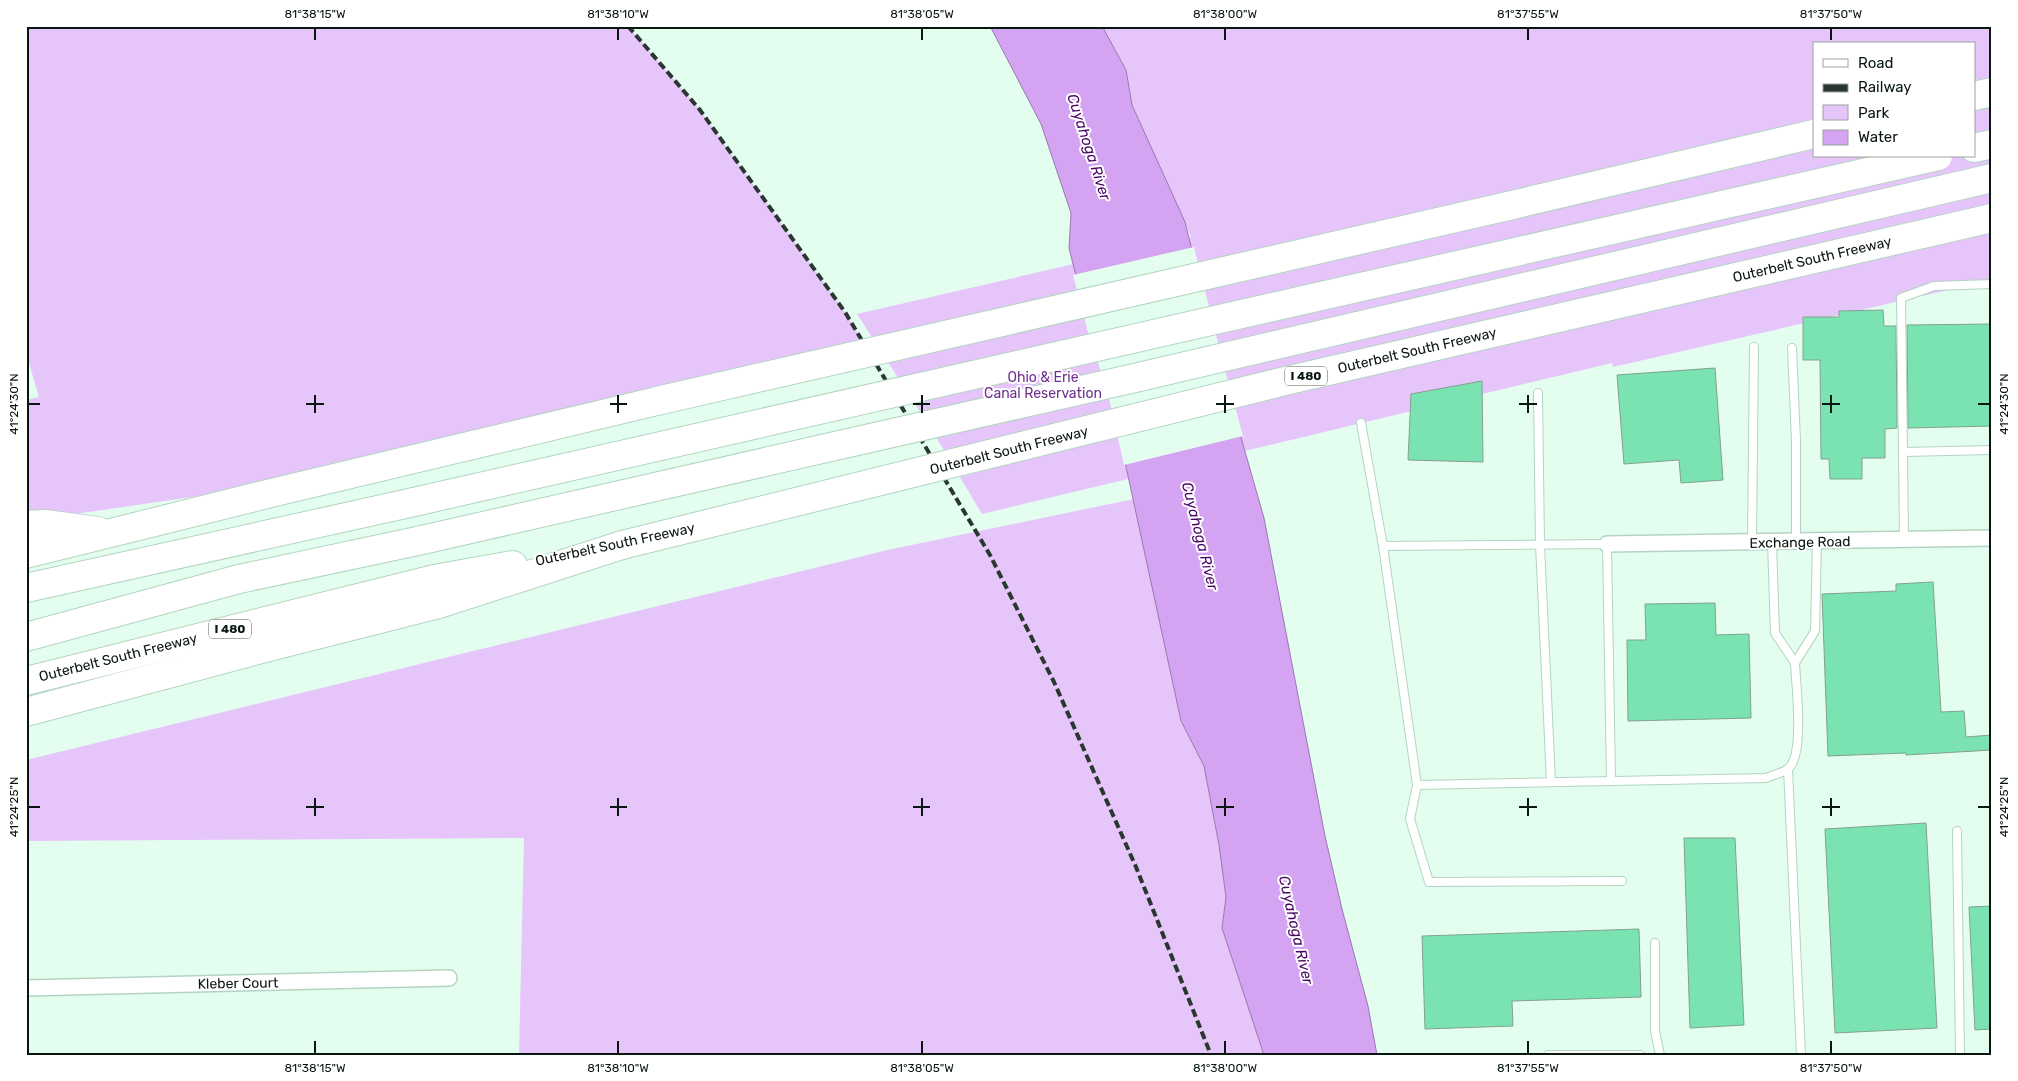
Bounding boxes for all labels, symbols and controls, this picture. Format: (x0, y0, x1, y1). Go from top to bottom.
text: 81°38'15"W (284, 7, 346, 21)
text: 81°38'10"W (587, 7, 649, 21)
text: 81°38'05"W (890, 7, 954, 21)
text: 81°38'00"W (1193, 7, 1257, 21)
text: 81°37'55"W (1497, 7, 1559, 21)
text: 81°37'50"W (1800, 7, 1863, 21)
legend (1813, 42, 1976, 158)
text: Road (1858, 54, 1894, 72)
text: Railway (1858, 78, 1912, 96)
water label: Cuyahoga River (1063, 91, 1115, 204)
text: Park (1858, 104, 1889, 122)
text: Water (1858, 128, 1898, 146)
street label: Outerbelt South Freeway (1731, 233, 1893, 286)
street label: Outerbelt South Freeway (1336, 324, 1498, 377)
road number: I 480 (1285, 366, 1327, 386)
park label: Ohio & Erie Canal Reservation (984, 369, 1102, 402)
text: 41°24'30"N (7, 373, 21, 435)
text: 41°24'30"N (1997, 373, 2011, 435)
street label: Outerbelt South Freeway (928, 423, 1090, 478)
water label: Cuyahoga River (1178, 480, 1222, 593)
street label: Outerbelt South Freeway (534, 519, 697, 570)
street label: Exchange Road (1749, 533, 1851, 552)
road number: I 480 (209, 620, 251, 638)
street label: Outerbelt South Freeway (37, 630, 199, 685)
text: 41°24'25"N (7, 777, 21, 837)
text: 41°24'25"N (1997, 777, 2011, 837)
water label: Cuyahoga River (1275, 874, 1318, 987)
street label: Kleber Court (197, 974, 279, 993)
text: 81°38'15"W (284, 1061, 346, 1075)
text: 81°38'10"W (587, 1061, 649, 1075)
text: 81°38'05"W (890, 1061, 954, 1075)
text: 81°38'00"W (1193, 1061, 1257, 1075)
text: 81°37'55"W (1497, 1061, 1559, 1075)
text: 81°37'50"W (1800, 1061, 1863, 1075)

